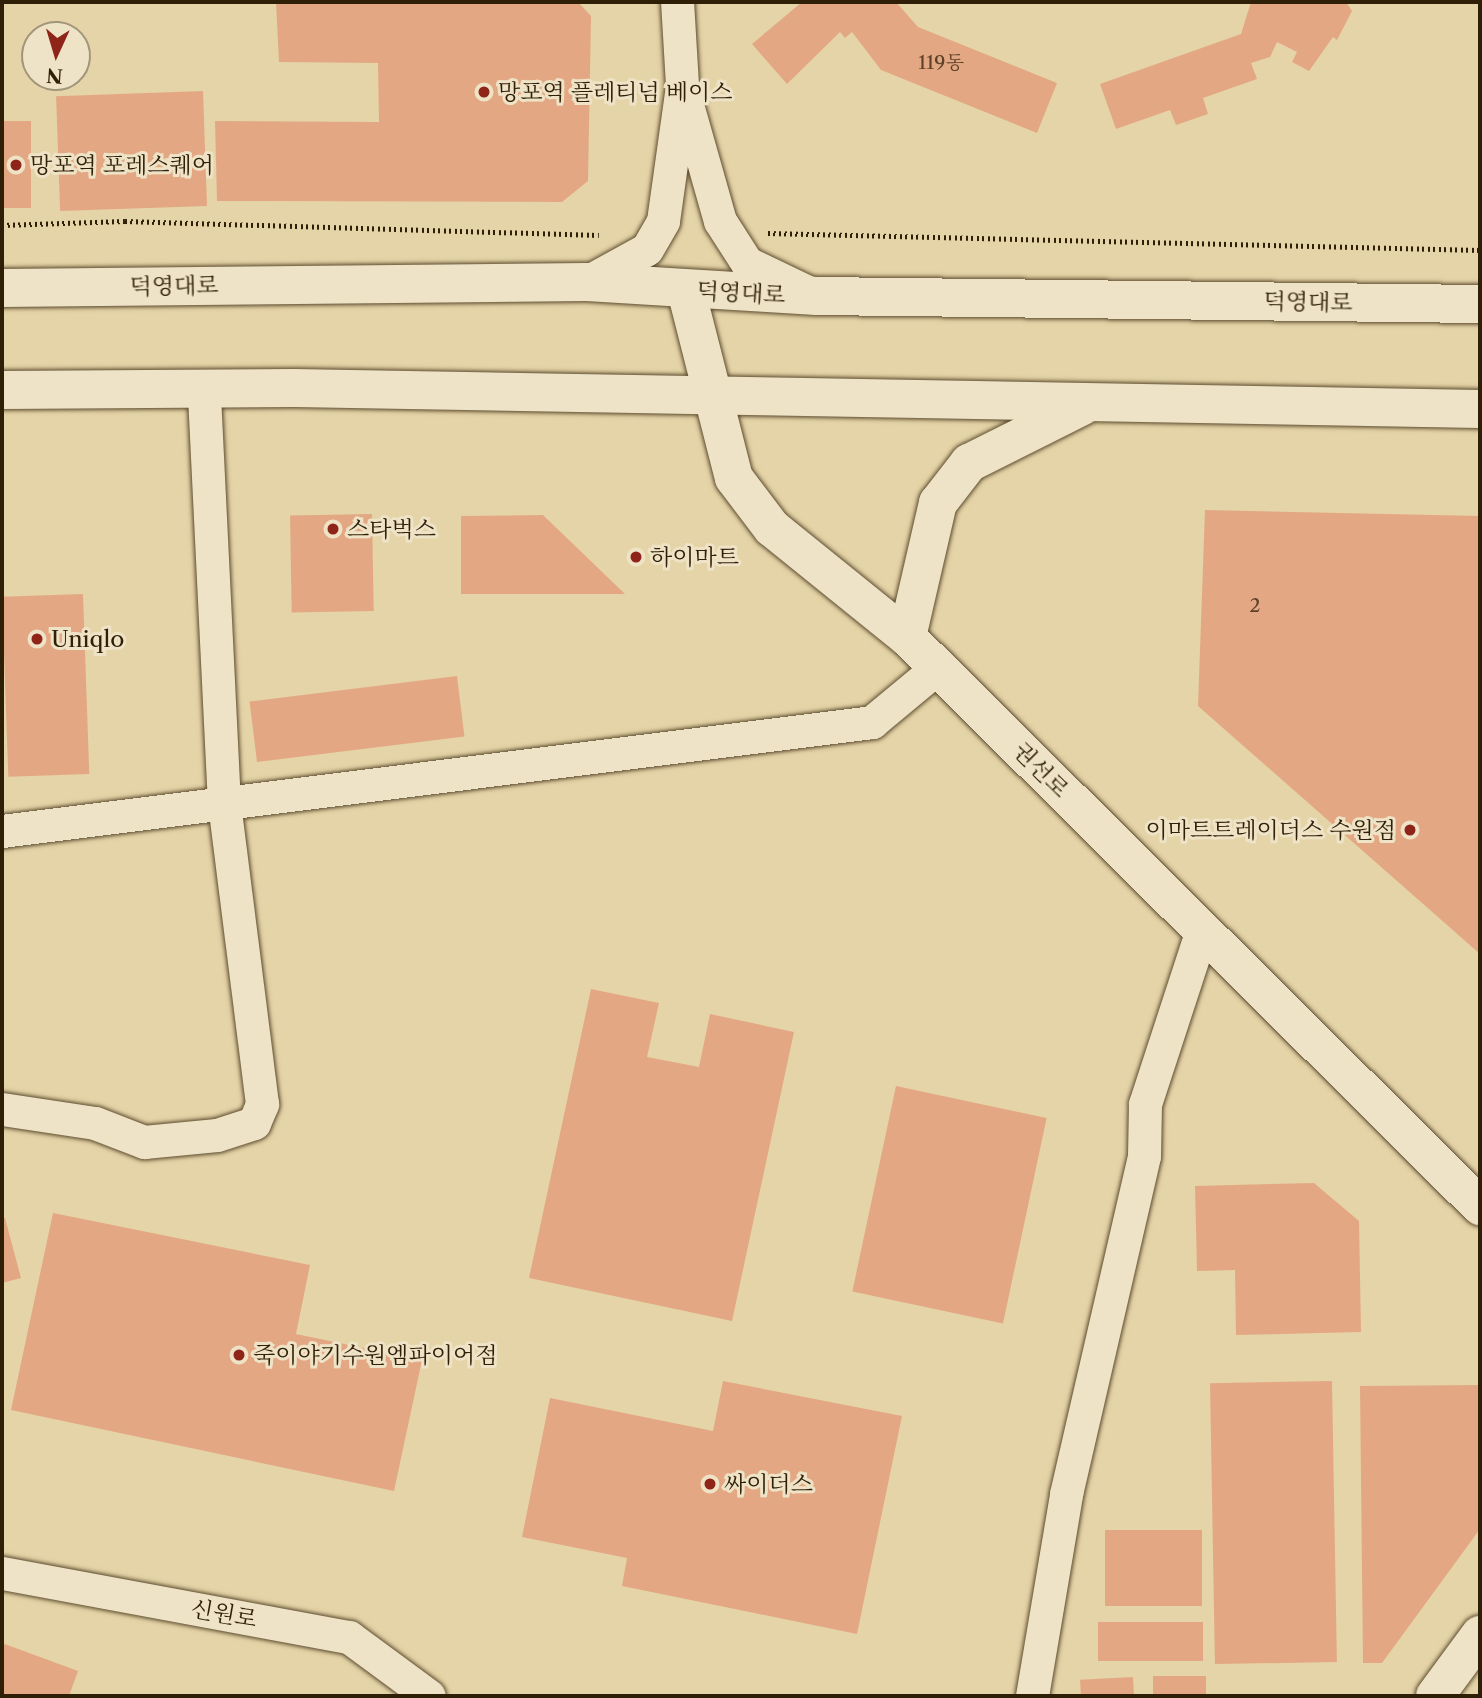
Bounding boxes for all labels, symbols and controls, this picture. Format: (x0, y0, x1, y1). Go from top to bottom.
north arrow (21, 21, 91, 91)
house number: 119동 (918, 52, 964, 74)
text: N (46, 63, 64, 88)
place label: 망포역 플레티넘 베이스 (498, 78, 732, 106)
marker: 망포역 플레티넘 베이스 (476, 84, 492, 100)
place label: 망포역 포레스퀘어 (30, 151, 214, 179)
marker: 망포역 포레스퀘어 (8, 157, 24, 173)
street label: 덕영대로 (129, 271, 219, 301)
street label: 덕영대로 (696, 277, 786, 309)
street label: 덕영대로 (1263, 287, 1353, 317)
place label: 스타벅스 (347, 515, 436, 543)
marker: 스타벅스 (325, 521, 341, 537)
place label: 하이마트 (650, 543, 739, 571)
marker: 하이마트 (628, 549, 644, 565)
house number: 2 (1250, 595, 1260, 617)
place label: Uniqlo (51, 625, 124, 653)
marker: Uniqlo (29, 631, 45, 647)
street label: 권선로 (1008, 737, 1074, 803)
place label: 이마트트레이더스 수원점 (1145, 816, 1396, 844)
marker: 이마트트레이더스 수원점 (1402, 822, 1418, 838)
place label: 죽이야기수원엠파이어점 (253, 1341, 497, 1369)
marker: 죽이야기수원엠파이어점 (231, 1347, 247, 1363)
place label: 싸이더스 (724, 1470, 813, 1498)
marker: 싸이더스 (702, 1476, 718, 1492)
street label: 신원로 (189, 1595, 259, 1633)

